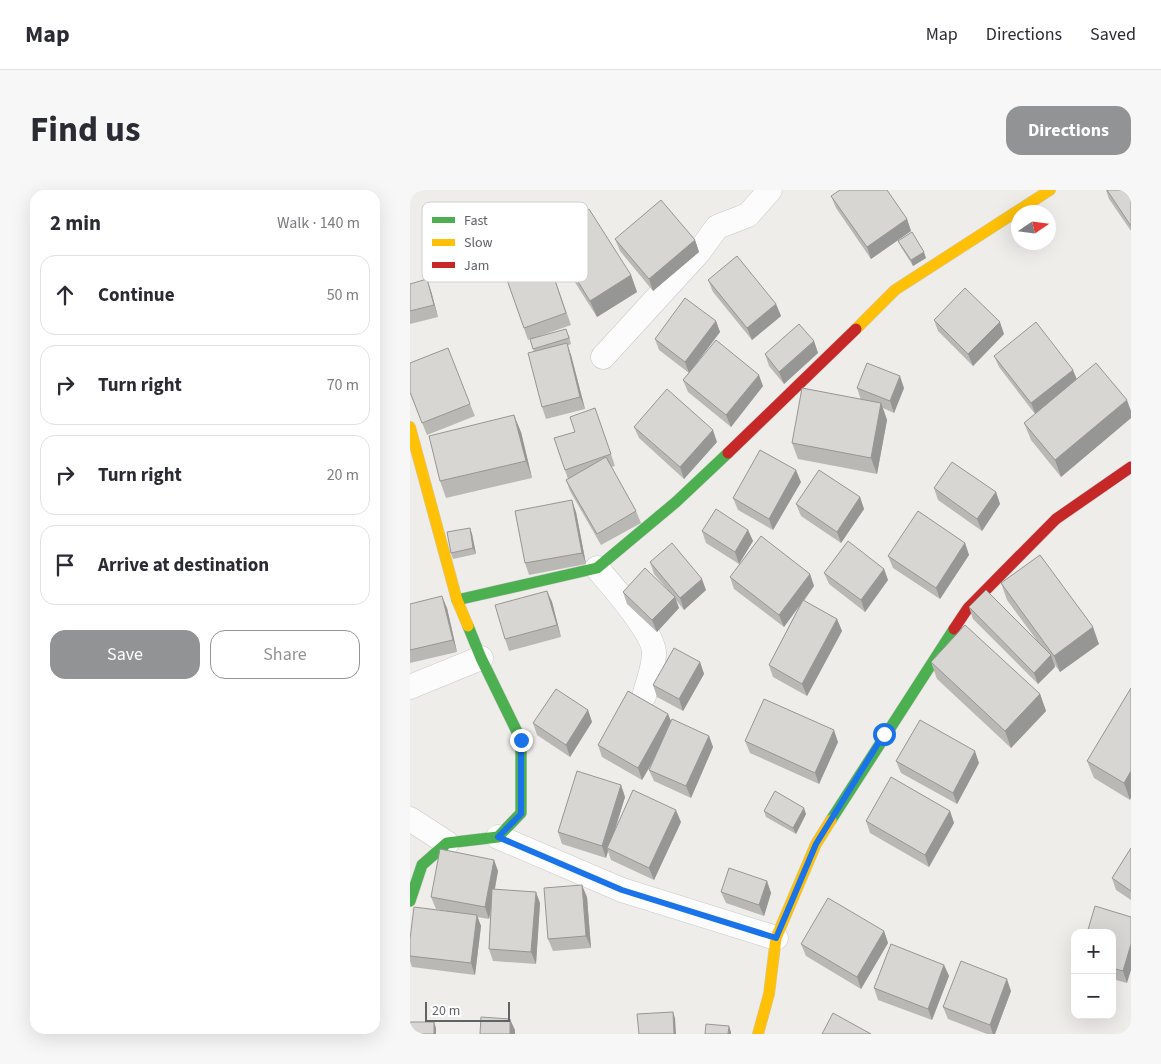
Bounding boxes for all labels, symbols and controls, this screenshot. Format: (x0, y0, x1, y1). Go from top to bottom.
text: Map (25, 17, 70, 52)
text: Map (926, 22, 958, 47)
text: Directions (986, 22, 1062, 47)
text: Saved (1090, 22, 1136, 47)
text: Find us (30, 105, 140, 155)
button: Directions (1006, 106, 1131, 155)
legend (422, 202, 588, 282)
north arrow (1011, 205, 1056, 250)
text: 2 min (50, 208, 101, 238)
text: Fast (464, 211, 488, 231)
text: Walk · 140 m (277, 212, 360, 234)
text: Slow (464, 233, 493, 253)
text: Jam (464, 256, 489, 276)
icon: ahead (51, 281, 79, 309)
text: Continue (98, 282, 175, 309)
text: 50 m (327, 284, 359, 306)
icon: right (51, 371, 79, 399)
text: Turn right (98, 372, 182, 399)
text: 70 m (327, 374, 359, 396)
icon: right (51, 461, 79, 489)
text: Turn right (98, 462, 182, 489)
text: 20 m (327, 464, 359, 486)
icon: arrive (51, 551, 79, 579)
text: Arrive at destination (98, 552, 269, 579)
button: Save (50, 630, 200, 679)
button: Share (210, 630, 360, 679)
route start (873, 723, 896, 746)
route end (510, 729, 533, 752)
map controls (1071, 929, 1116, 1019)
button: + (1071, 929, 1116, 974)
button: − (1071, 974, 1116, 1019)
scale bar (425, 999, 510, 1022)
text: 20 m (432, 1001, 460, 1021)

